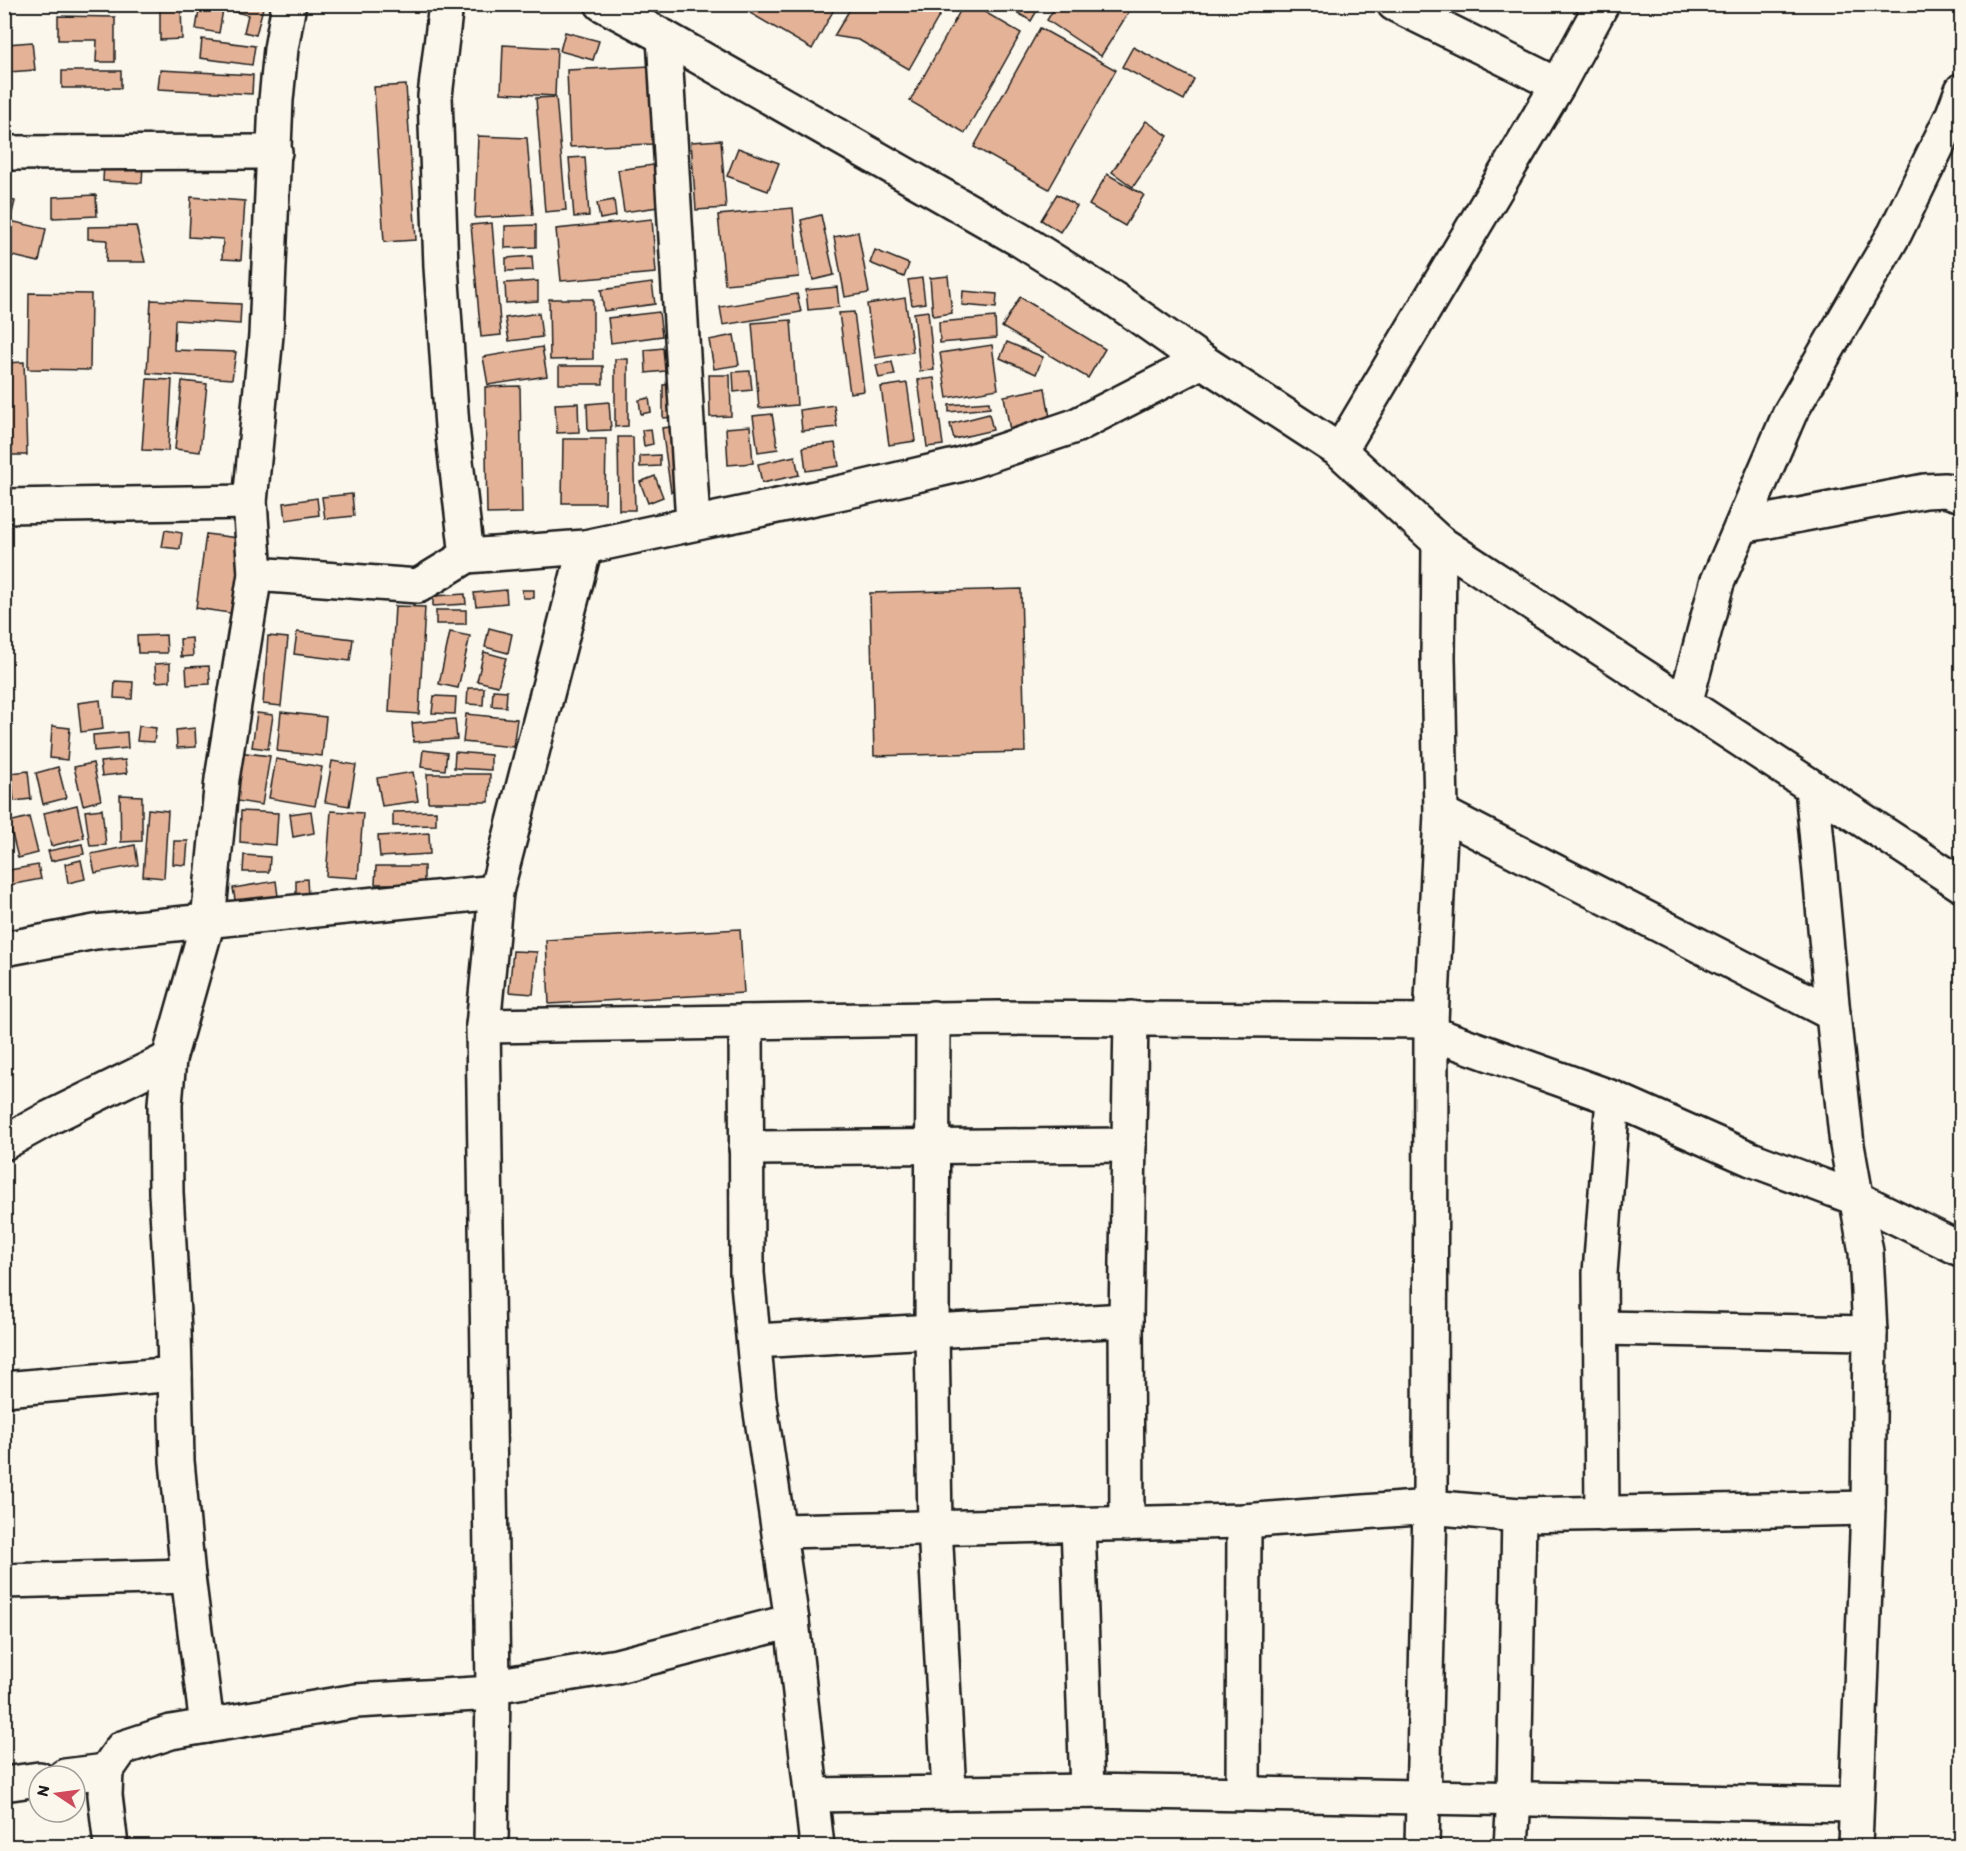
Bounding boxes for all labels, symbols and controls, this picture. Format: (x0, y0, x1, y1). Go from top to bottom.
north arrow (27, 1764, 87, 1824)
text: N (32, 1783, 53, 1798)

